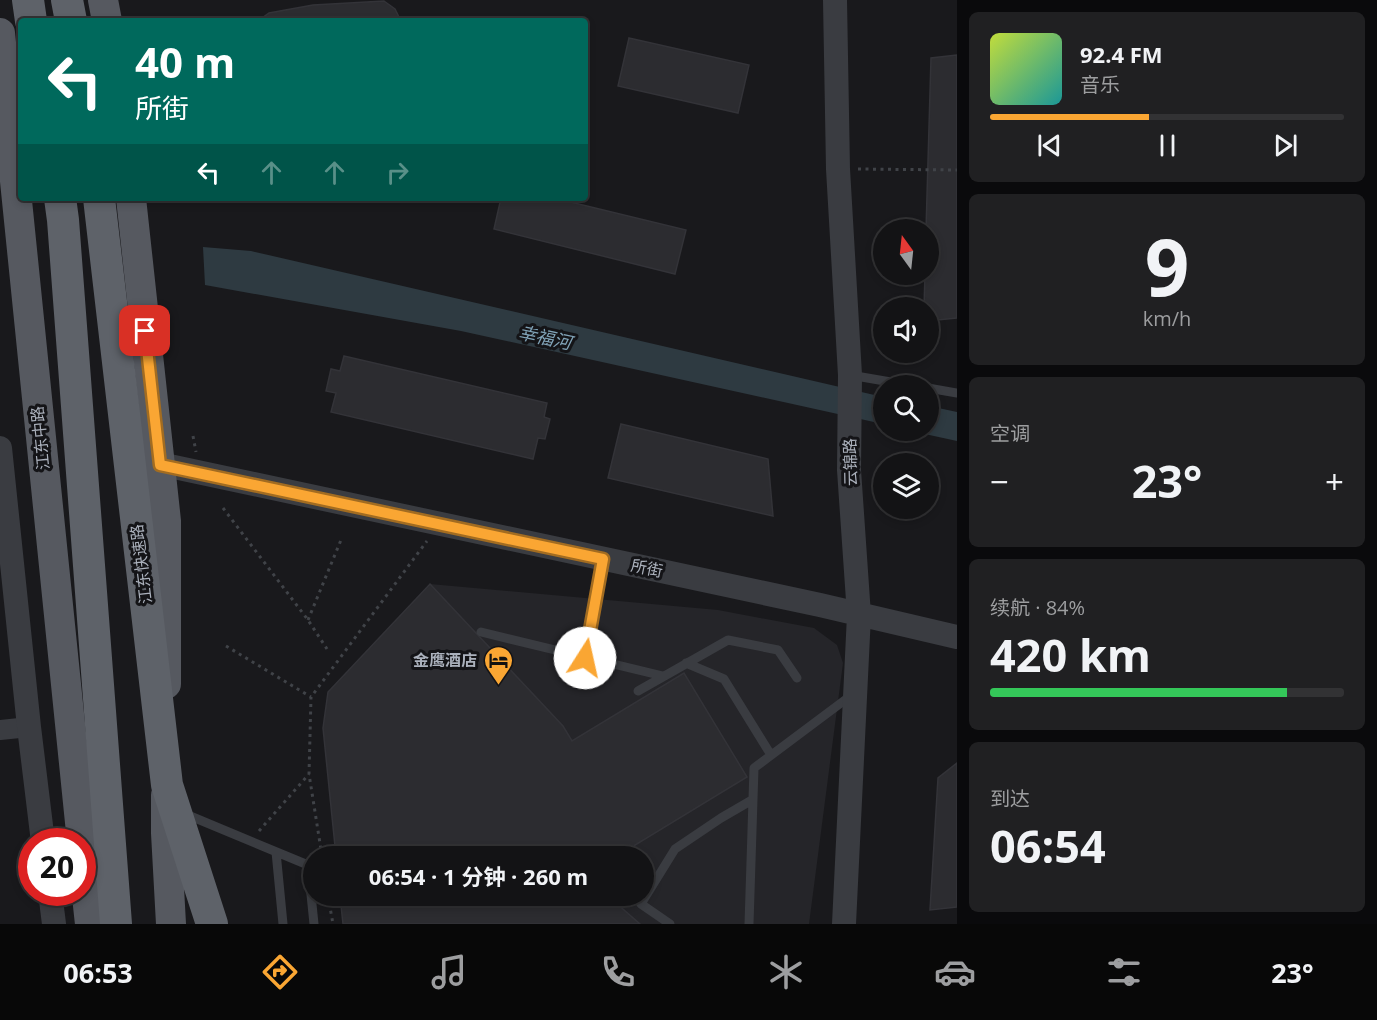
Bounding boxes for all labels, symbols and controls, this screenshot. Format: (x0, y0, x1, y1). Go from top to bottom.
text: 40 m (135, 33, 235, 90)
text: 92.4 FM (1080, 39, 1163, 69)
icon: left (36, 42, 114, 120)
text: 音乐 (1080, 71, 1120, 98)
text: 所街 (135, 89, 189, 126)
icon: previous (1033, 129, 1066, 162)
icon: pause (1151, 129, 1184, 162)
icon: next (1269, 129, 1302, 162)
icon: left (192, 156, 225, 189)
icon: ahead (255, 156, 288, 189)
icon: ahead (318, 156, 351, 189)
icon: right (381, 156, 414, 189)
text: 9 (1145, 213, 1189, 319)
north arrow (873, 219, 939, 285)
map controls (873, 219, 939, 519)
button: sound (873, 297, 939, 363)
pin (119, 305, 170, 356)
text: km/h (1143, 305, 1191, 332)
icon: arrive (128, 314, 161, 347)
water label: 幸福河 (516, 320, 577, 355)
button: search (873, 375, 939, 441)
street label: 江东中路 (26, 405, 54, 471)
text: 空调 (990, 420, 1030, 447)
street label: 云锦路 (839, 438, 861, 486)
text: 23° (1132, 450, 1202, 511)
button: layers (873, 453, 939, 519)
text: − (990, 459, 1009, 504)
text: + (1325, 459, 1344, 504)
street label: 江东快速路 (125, 523, 157, 605)
street label: 所街 (629, 554, 665, 582)
text: 续航 · 84% (990, 594, 1085, 621)
text: 420 km (990, 624, 1151, 685)
position arrow (553, 626, 617, 690)
hotel icon: 金鹰酒店 (482, 644, 514, 686)
place label: 金鹰酒店 (413, 649, 477, 671)
text: 到达 (990, 785, 1030, 812)
text: 06:54 (990, 815, 1106, 876)
speed limit sign: 20 (18, 828, 96, 906)
text: 06:54 · 1 分钟 · 260 m (369, 861, 588, 891)
icon: directions (259, 951, 301, 993)
icon: music (428, 951, 470, 993)
icon: phone (597, 951, 639, 993)
icon: climate (765, 951, 807, 993)
icon: car (934, 951, 976, 993)
icon: filters (1103, 951, 1145, 993)
text: 06:53 (63, 954, 133, 991)
text: 23° (1271, 954, 1314, 991)

